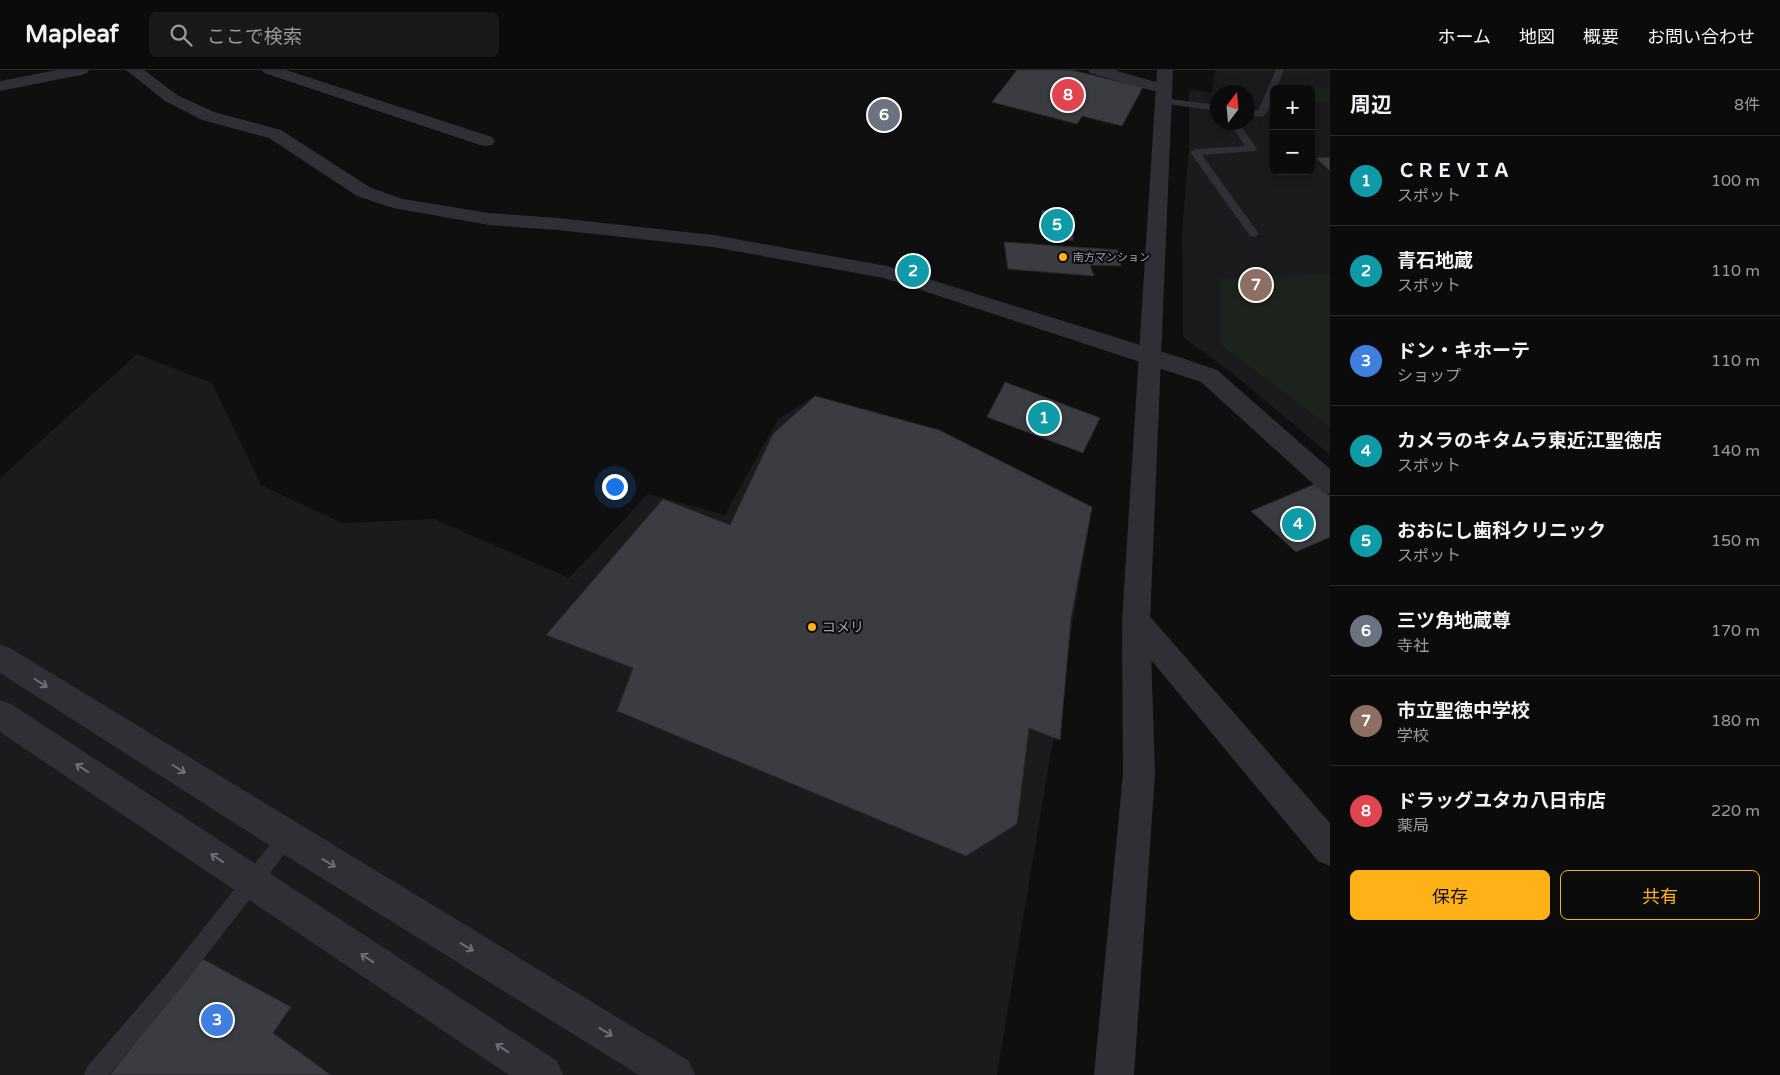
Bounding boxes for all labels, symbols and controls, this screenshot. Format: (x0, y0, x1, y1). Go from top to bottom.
search box (149, 12, 499, 57)
text: Mapleaf (25, 20, 119, 49)
icon: search (167, 21, 195, 49)
text: ここで検索 (207, 26, 302, 48)
text: ホーム (1438, 26, 1491, 48)
text: 地図 (1519, 26, 1555, 48)
text: 概要 (1583, 26, 1619, 48)
text: お問い合わせ (1647, 26, 1755, 48)
pin: 8 (1052, 76, 1084, 114)
north arrow (1210, 85, 1255, 130)
map controls (1270, 85, 1315, 175)
button: + (1270, 85, 1315, 130)
text: 周辺 (1350, 93, 1392, 118)
text: 8件 (1734, 95, 1760, 115)
pin: 6 (868, 96, 900, 134)
button: − (1270, 130, 1315, 175)
text: ＣＲＥＶＩＡ (1397, 160, 1511, 182)
text: 1 (1361, 171, 1371, 191)
text: 100 m (1711, 171, 1760, 191)
text: スポット (1397, 186, 1461, 206)
pin: 5 (1041, 206, 1073, 244)
text: 青石地蔵 (1397, 250, 1473, 272)
marker: 南方マンション (1057, 251, 1069, 263)
place label: 南方マンション (1073, 251, 1150, 264)
pin: 2 (897, 252, 929, 290)
text: 2 (1361, 261, 1371, 281)
text: 110 m (1711, 261, 1760, 281)
pin: 7 (1240, 266, 1272, 304)
text: スポット (1397, 276, 1461, 296)
text: ドン・キホーテ (1397, 340, 1530, 362)
text: 3 (1361, 351, 1371, 371)
text: 110 m (1711, 351, 1760, 371)
text: ショップ (1397, 366, 1461, 386)
pin: 1 (1028, 399, 1060, 437)
text: カメラのキタムラ東近江聖徳店 (1397, 430, 1662, 452)
text: 4 (1361, 441, 1371, 461)
text: 140 m (1711, 441, 1760, 461)
text: スポット (1397, 456, 1461, 476)
your location (602, 474, 628, 500)
pin: 4 (1282, 505, 1314, 543)
text: おおにし歯科クリニック (1397, 520, 1606, 542)
text: 5 (1361, 531, 1371, 551)
text: 150 m (1711, 531, 1760, 551)
text: スポット (1397, 546, 1461, 566)
text: 三ツ角地蔵尊 (1397, 610, 1511, 632)
place label: コメリ (822, 619, 864, 636)
marker: コメリ (806, 621, 818, 633)
text: 6 (1361, 621, 1371, 641)
text: 170 m (1711, 621, 1760, 641)
text: 寺社 (1397, 636, 1429, 656)
one-way arrow (34, 679, 48, 689)
text: 市立聖徳中学校 (1397, 700, 1530, 722)
text: 7 (1361, 711, 1371, 731)
text: 180 m (1711, 711, 1760, 731)
text: 学校 (1397, 726, 1429, 746)
one-way arrow (75, 763, 89, 773)
one-way arrow (172, 764, 186, 775)
text: ドラッグユタカ八日市店 (1397, 790, 1606, 812)
text: 8 (1361, 801, 1371, 821)
text: 220 m (1711, 801, 1760, 821)
text: 薬局 (1397, 816, 1429, 836)
one-way arrow (210, 853, 224, 864)
one-way arrow (321, 858, 335, 868)
button: 保存 (1350, 870, 1550, 920)
button: 共有 (1560, 870, 1760, 920)
one-way arrow (460, 943, 474, 953)
one-way arrow (360, 953, 374, 963)
pin: 3 (201, 1001, 233, 1039)
one-way arrow (598, 1028, 612, 1038)
one-way arrow (496, 1043, 510, 1053)

